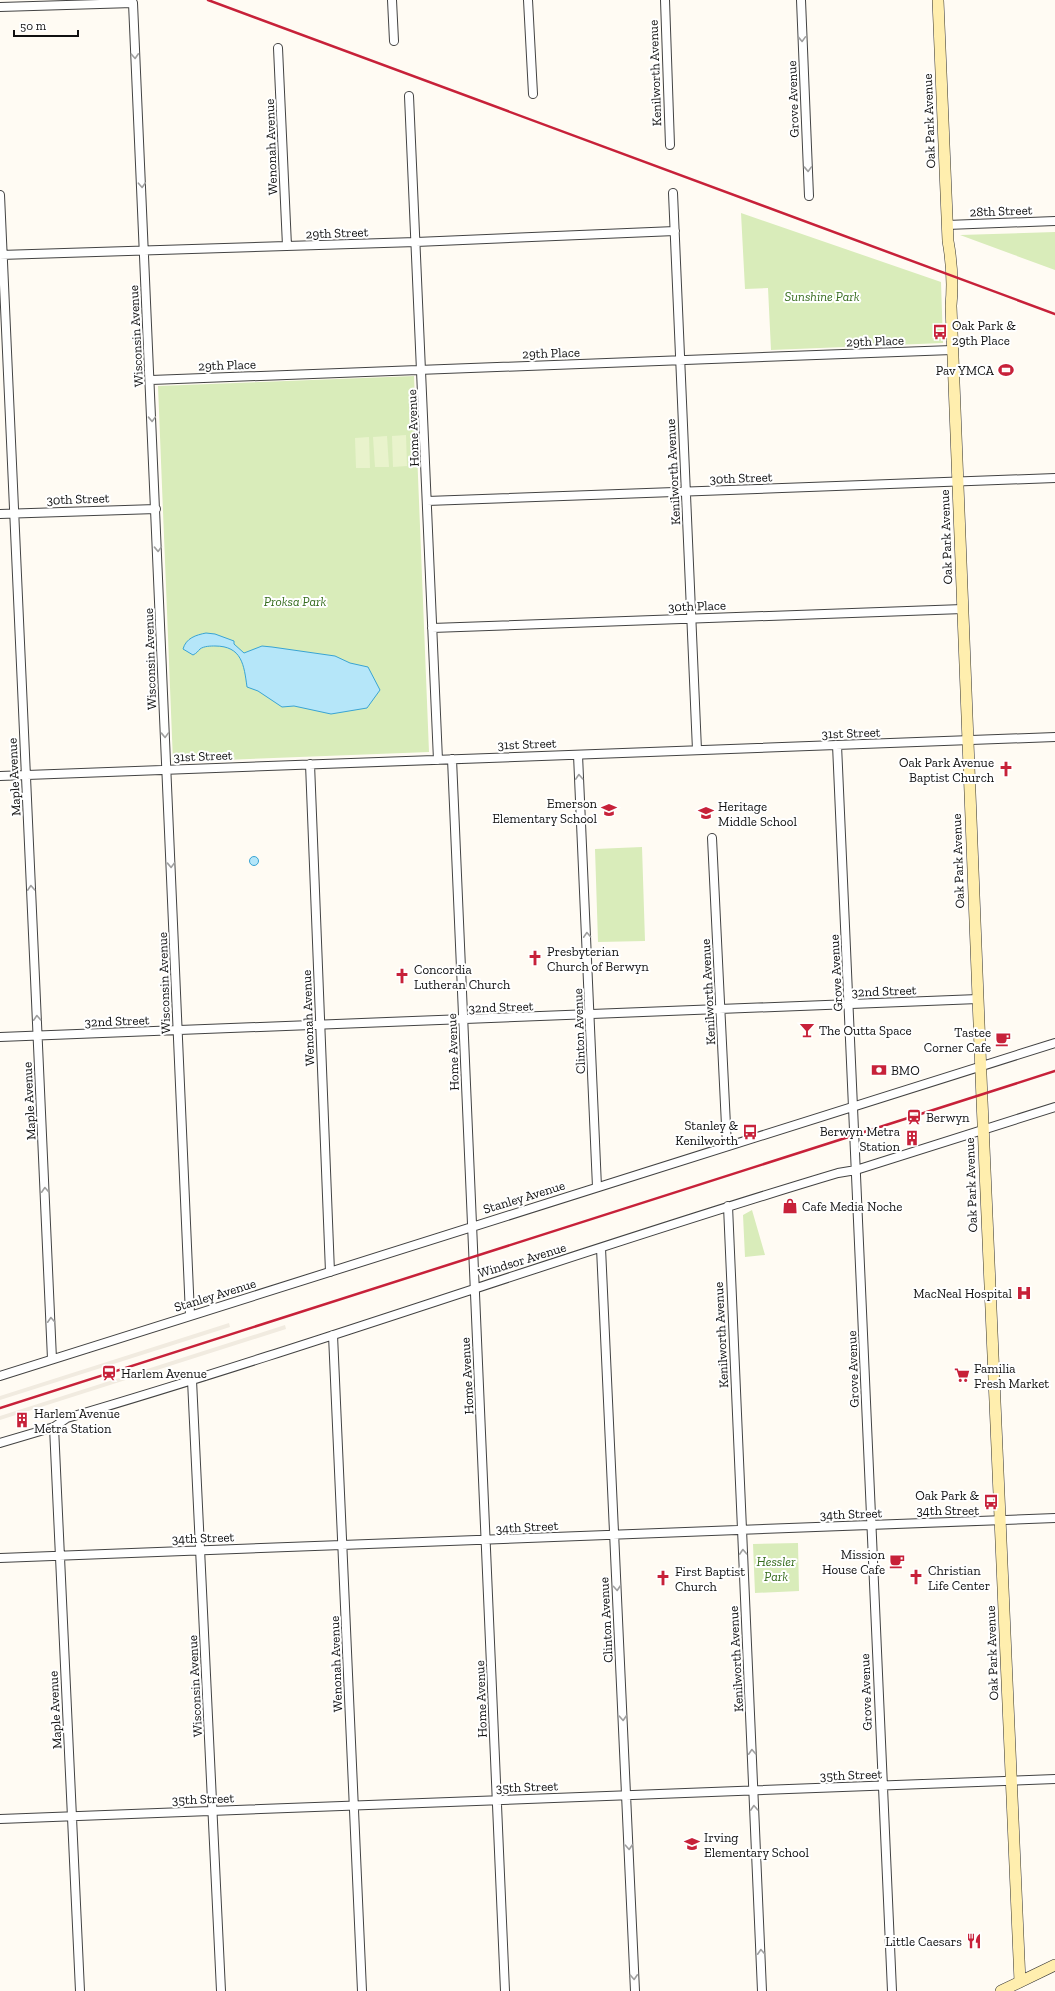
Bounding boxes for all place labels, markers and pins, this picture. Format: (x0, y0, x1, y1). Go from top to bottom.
place label: Oak Park & 29th Place (952, 318, 1016, 348)
bus stop icon: Oak Park & 29th Place (931, 323, 949, 341)
sports icon: Pav YMCA (997, 361, 1015, 379)
place label: Pav YMCA (936, 363, 995, 378)
place label: Oak Park Avenue Baptist Church (899, 755, 995, 785)
church icon: Oak Park Avenue Baptist Church (997, 760, 1015, 778)
place label: Emerson Elementary School (492, 796, 598, 826)
place label: Heritage Middle School (718, 799, 797, 829)
school or university icon: Emerson Elementary School (600, 801, 618, 819)
school or university icon: Heritage Middle School (697, 804, 715, 822)
place label: Presbyterian Church of Berwyn (547, 944, 649, 974)
church icon: Presbyterian Church of Berwyn (526, 949, 544, 967)
place label: Concordia Lutheran Church (414, 962, 511, 992)
church icon: Concordia Lutheran Church (393, 967, 411, 985)
bar icon: The Outta Space (798, 1021, 816, 1039)
place label: The Outta Space (819, 1023, 912, 1038)
place label: Tastee Corner Cafe (924, 1025, 991, 1055)
cafe icon: Tastee Corner Cafe (994, 1030, 1012, 1048)
bank icon: BMO (870, 1061, 888, 1079)
place label: BMO (891, 1063, 920, 1078)
station icon: Berwyn (905, 1108, 923, 1126)
place label: Berwyn (926, 1110, 970, 1125)
place label: Stanley & Kenilworth (675, 1118, 739, 1148)
bus stop icon: Stanley & Kenilworth (741, 1123, 759, 1141)
place label: Berwyn Metra Station (820, 1124, 901, 1154)
building icon: Berwyn Metra Station (903, 1129, 921, 1147)
shop icon: Cafe Media Noche (781, 1197, 799, 1215)
place label: Cafe Media Noche (802, 1199, 902, 1214)
hospital icon: MacNeal Hospital (1015, 1284, 1033, 1302)
place label: MacNeal Hospital (913, 1286, 1013, 1301)
place label: Familia Fresh Market (974, 1361, 1049, 1391)
station icon: Harlem Avenue (100, 1364, 118, 1382)
place label: Harlem Avenue (121, 1366, 207, 1381)
supermarket icon: Familia Fresh Market (953, 1366, 971, 1384)
place label: Harlem Avenue Metra Station (34, 1406, 120, 1436)
building icon: Harlem Avenue Metra Station (13, 1411, 31, 1429)
place label: Oak Park & 34th Street (915, 1488, 980, 1518)
bus stop icon: Oak Park & 34th Street (982, 1493, 1000, 1511)
place label: Mission House Cafe (822, 1547, 886, 1577)
cafe icon: Mission House Cafe (888, 1552, 906, 1570)
place label: Christian Life Center (928, 1563, 990, 1593)
place label: First Baptist Church (675, 1564, 745, 1594)
church icon: Christian Life Center (907, 1568, 925, 1586)
church icon: First Baptist Church (654, 1569, 672, 1587)
place label: Irving Elementary School (704, 1830, 809, 1860)
school or university icon: Irving Elementary School (683, 1835, 701, 1853)
restaurant icon: Little Caesars (965, 1932, 983, 1950)
place label: Little Caesars (885, 1934, 962, 1949)

